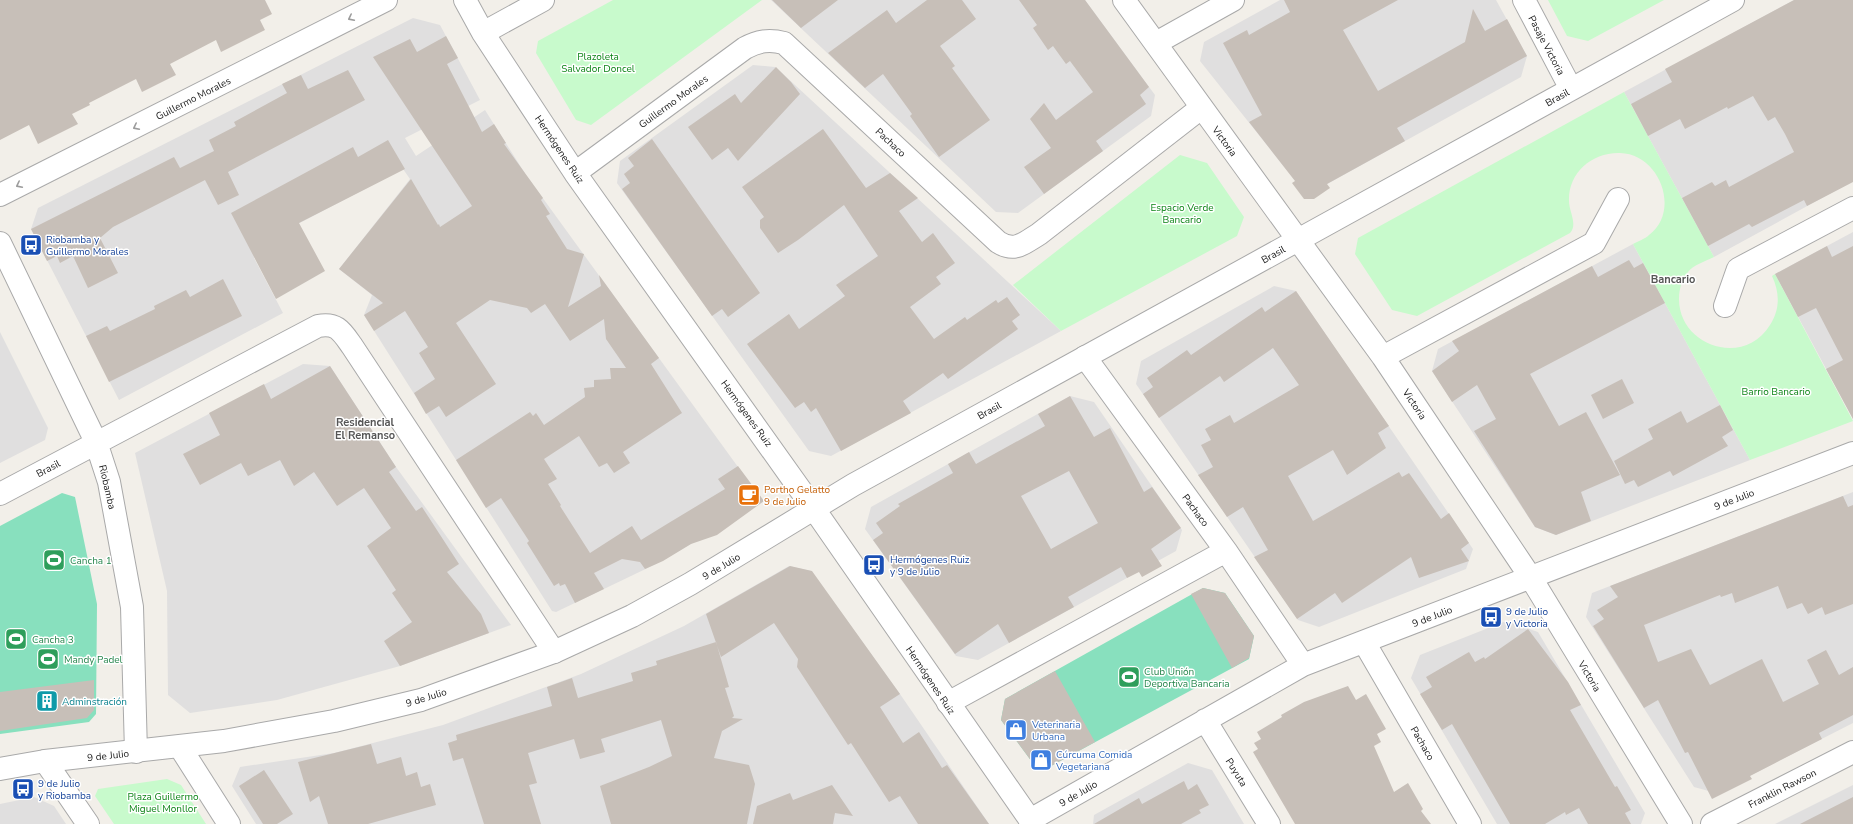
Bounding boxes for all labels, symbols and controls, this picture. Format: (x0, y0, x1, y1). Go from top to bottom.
one-way arrow (348, 13, 356, 20)
street label: Pasaje Victoria (1524, 13, 1568, 78)
park label: Plazoleta Salvador Doncel (561, 50, 635, 76)
street label: Guillermo Morales (636, 72, 711, 132)
street label: Guillermo Morales (153, 74, 234, 124)
street label: Brasil (1543, 86, 1572, 110)
street label: Hermógenes Ruiz (531, 113, 587, 187)
one-way arrow (132, 122, 140, 130)
street label: Victoria (1208, 123, 1240, 159)
street label: Pachaco (872, 125, 909, 161)
one-way arrow (16, 181, 24, 188)
park label: Espacio Verde Bancario (1150, 201, 1214, 227)
bus stop icon: Riobamba y Guillermo Morales (18, 232, 44, 258)
place label: Riobamba y Guillermo Morales (46, 233, 129, 259)
street label: Brasil (1259, 243, 1288, 267)
district label: Bancario (1651, 272, 1695, 287)
street label: Hermógenes Ruiz (717, 377, 775, 450)
park label: Barrio Bancario (1742, 385, 1811, 399)
street label: Victoria (1398, 386, 1429, 423)
street label: Brasil (975, 399, 1004, 423)
district label: Residencial El Remanso (335, 415, 395, 443)
street label: Brasil (34, 457, 63, 481)
street label: Riobamba (95, 464, 119, 511)
cafe icon: Portho Gelatto 9 de Julio (736, 482, 762, 508)
place label: Portho Gelatto 9 de Julio (764, 483, 830, 509)
street label: 9 de Julio (1712, 486, 1757, 514)
street label: Pachaco (1179, 491, 1212, 530)
sports icon: Cancha 1 (41, 547, 67, 573)
street label: 9 de Julio (700, 550, 743, 584)
bus stop icon: Hermógenes Ruiz y 9 de Julio (861, 552, 887, 578)
place label: Hermógenes Ruiz y 9 de Julio (890, 553, 970, 579)
place label: Cancha 1 (70, 554, 112, 568)
street label: 9 de Julio (1410, 603, 1455, 631)
bus stop icon: 9 de Julio y Victoria (1478, 604, 1504, 630)
place label: 9 de Julio y Victoria (1506, 605, 1548, 631)
sports icon: Cancha 3 (3, 626, 29, 652)
place label: Cancha 3 (32, 633, 74, 647)
street label: Hermógenes Ruiz (902, 644, 958, 718)
sports icon: Mandy Padel (35, 646, 61, 672)
place label: Mandy Padel (64, 653, 123, 667)
street label: Victoria (1574, 657, 1604, 695)
sports icon: Club Unión Deportiva Bancaria (1116, 664, 1142, 690)
place label: Club Unión Deportiva Bancaria (1144, 665, 1230, 691)
street label: 9 de Julio (404, 685, 449, 711)
building icon: Adminstración (34, 688, 60, 714)
place label: Adminstración (62, 695, 127, 709)
shop icon: Veterinaria Urbana (1003, 717, 1029, 743)
place label: Veterinaria Urbana (1031, 718, 1080, 744)
street label: Pachaco (1407, 724, 1438, 763)
street label: 9 de Julio (86, 747, 130, 765)
shop icon: Cúrcuma Comida Vegetariana (1028, 747, 1054, 773)
place label: Cúrcuma Comida Vegetariana (1055, 748, 1132, 774)
street label: Puyuta (1222, 755, 1250, 790)
street label: Franklin Rawson (1746, 766, 1819, 812)
bus stop icon: 9 de Julio y Riobamba (10, 776, 36, 802)
place label: 9 de Julio y Riobamba (38, 777, 91, 803)
street label: 9 de Julio (1057, 777, 1101, 810)
park label: Plaza Guillermo Miguel Monllor (127, 790, 199, 816)

